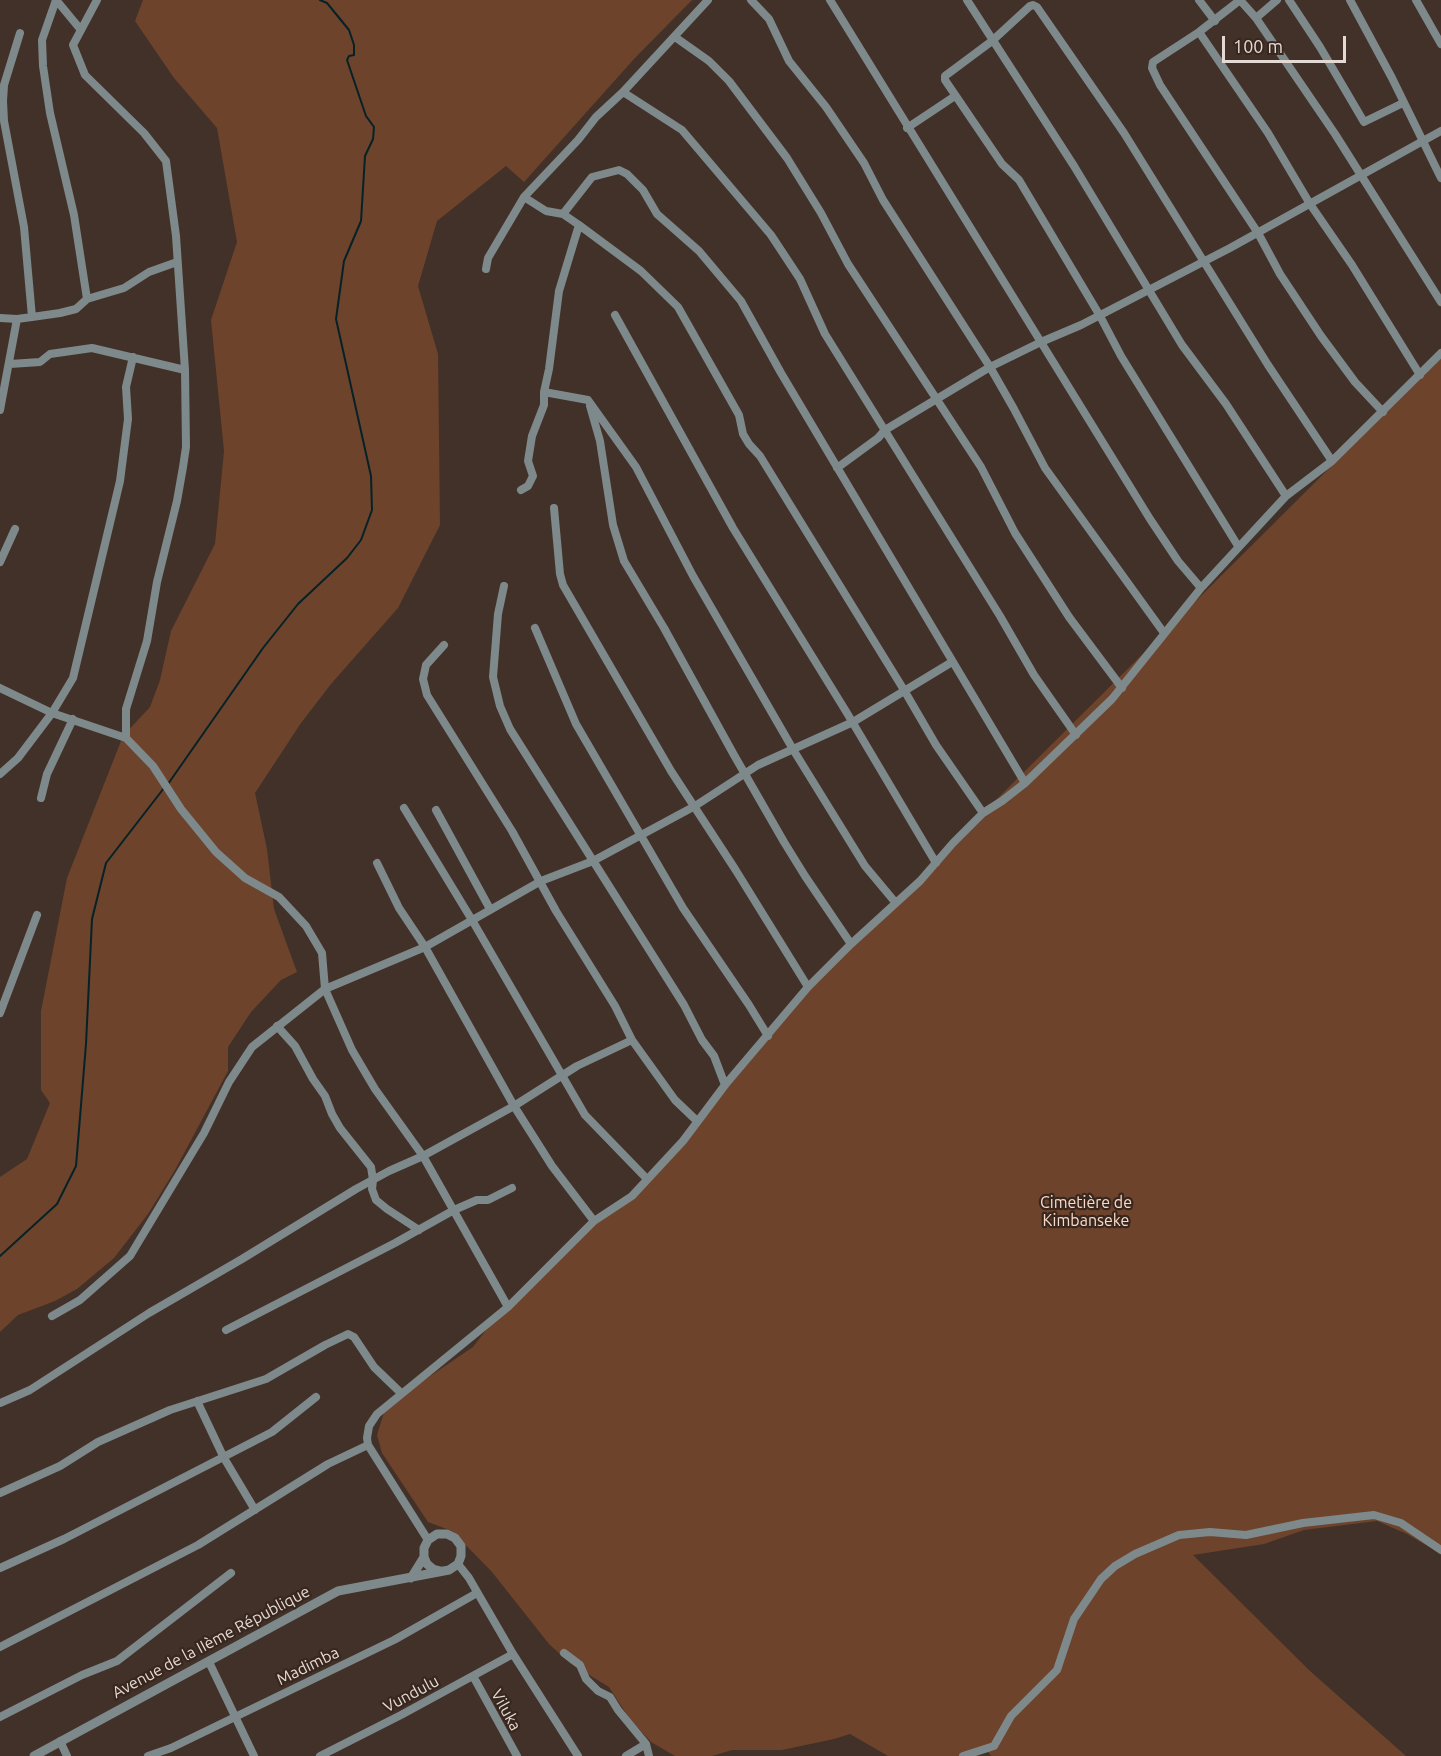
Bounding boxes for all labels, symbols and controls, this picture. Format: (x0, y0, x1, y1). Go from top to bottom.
scale bar (1225, 24, 1350, 62)
text: 100 m (1233, 36, 1283, 56)
park label: Cimetière de Kimbanseke (1040, 1193, 1132, 1231)
street label: Avenue de la IIème République (109, 1582, 313, 1702)
street label: Madimba (274, 1643, 342, 1689)
street label: Vundulu (380, 1671, 442, 1717)
street label: Viluka (487, 1686, 525, 1734)

